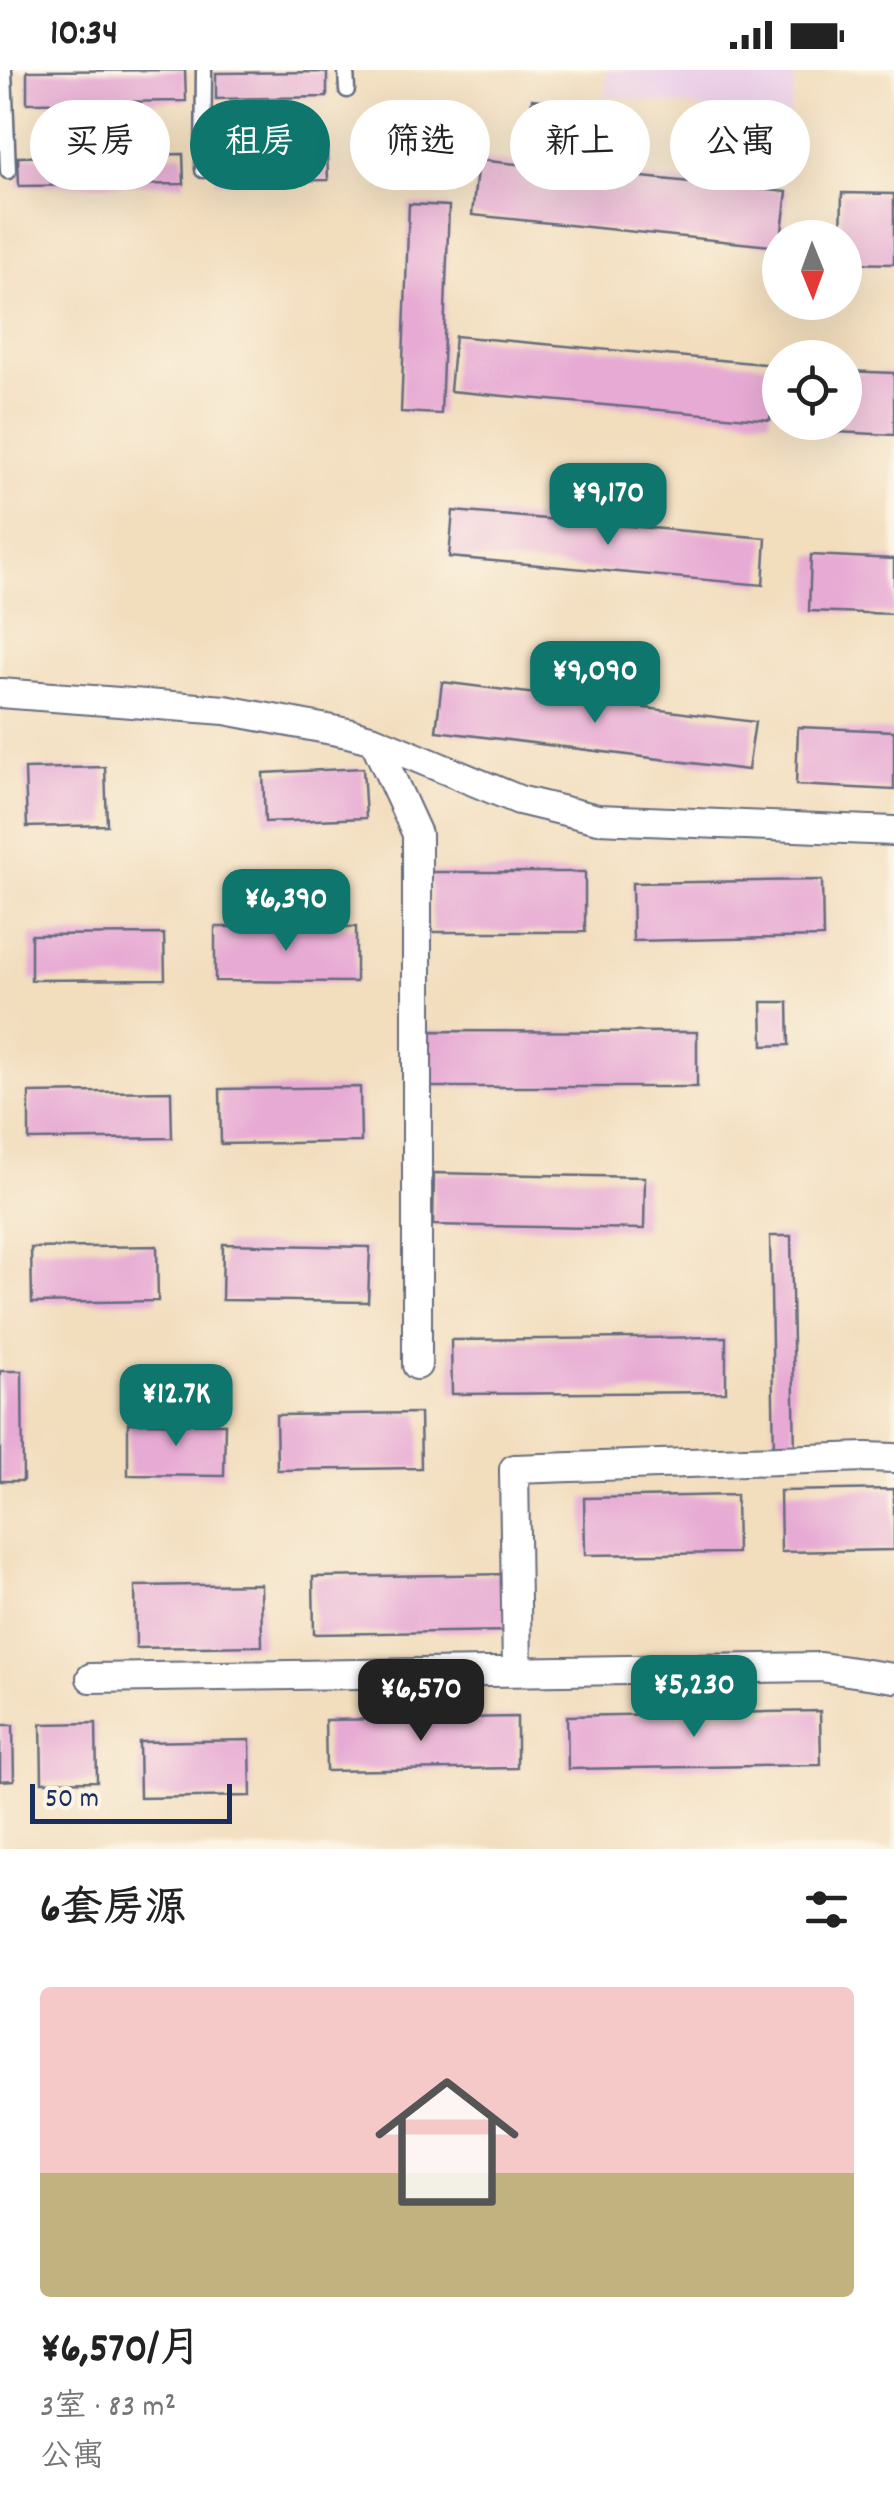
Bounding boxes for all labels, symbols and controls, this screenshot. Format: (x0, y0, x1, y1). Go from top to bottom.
text: 10:34 (50, 8, 118, 63)
chip: 买房 (30, 100, 170, 190)
chip: 租房 (190, 100, 330, 190)
chip: 筛选 (350, 100, 490, 190)
chip: 新上 (510, 100, 650, 190)
chip: 公寓 (670, 100, 810, 190)
north arrow (762, 220, 862, 320)
map controls (762, 220, 862, 440)
button: locate (762, 340, 862, 440)
pin: ¥9,170 (527, 463, 689, 548)
text: ¥9,170 (572, 472, 644, 518)
pin: ¥9,090 (514, 641, 676, 726)
text: ¥9,090 (552, 650, 638, 696)
pin: ¥6,390 (205, 869, 367, 954)
text: ¥6,390 (244, 878, 328, 924)
pin: ¥12.7K (95, 1364, 257, 1449)
text: ¥12.7K (142, 1373, 210, 1419)
pin: ¥5,230 (613, 1655, 775, 1740)
pin: ¥6,570 (340, 1659, 502, 1744)
text: ¥5,230 (653, 1664, 735, 1710)
text: ¥6,570 (380, 1668, 462, 1714)
scale bar (30, 1779, 232, 1824)
text: 50 m (45, 1781, 99, 1821)
text: 6套房源 (40, 1882, 187, 1942)
icon: filters (799, 1882, 854, 1937)
icon: home (357, 2052, 537, 2232)
text: ¥6,570/月 (40, 2322, 201, 2382)
text: 3室 · 83 m² (40, 2386, 176, 2432)
text: 公寓 (40, 2436, 104, 2482)

